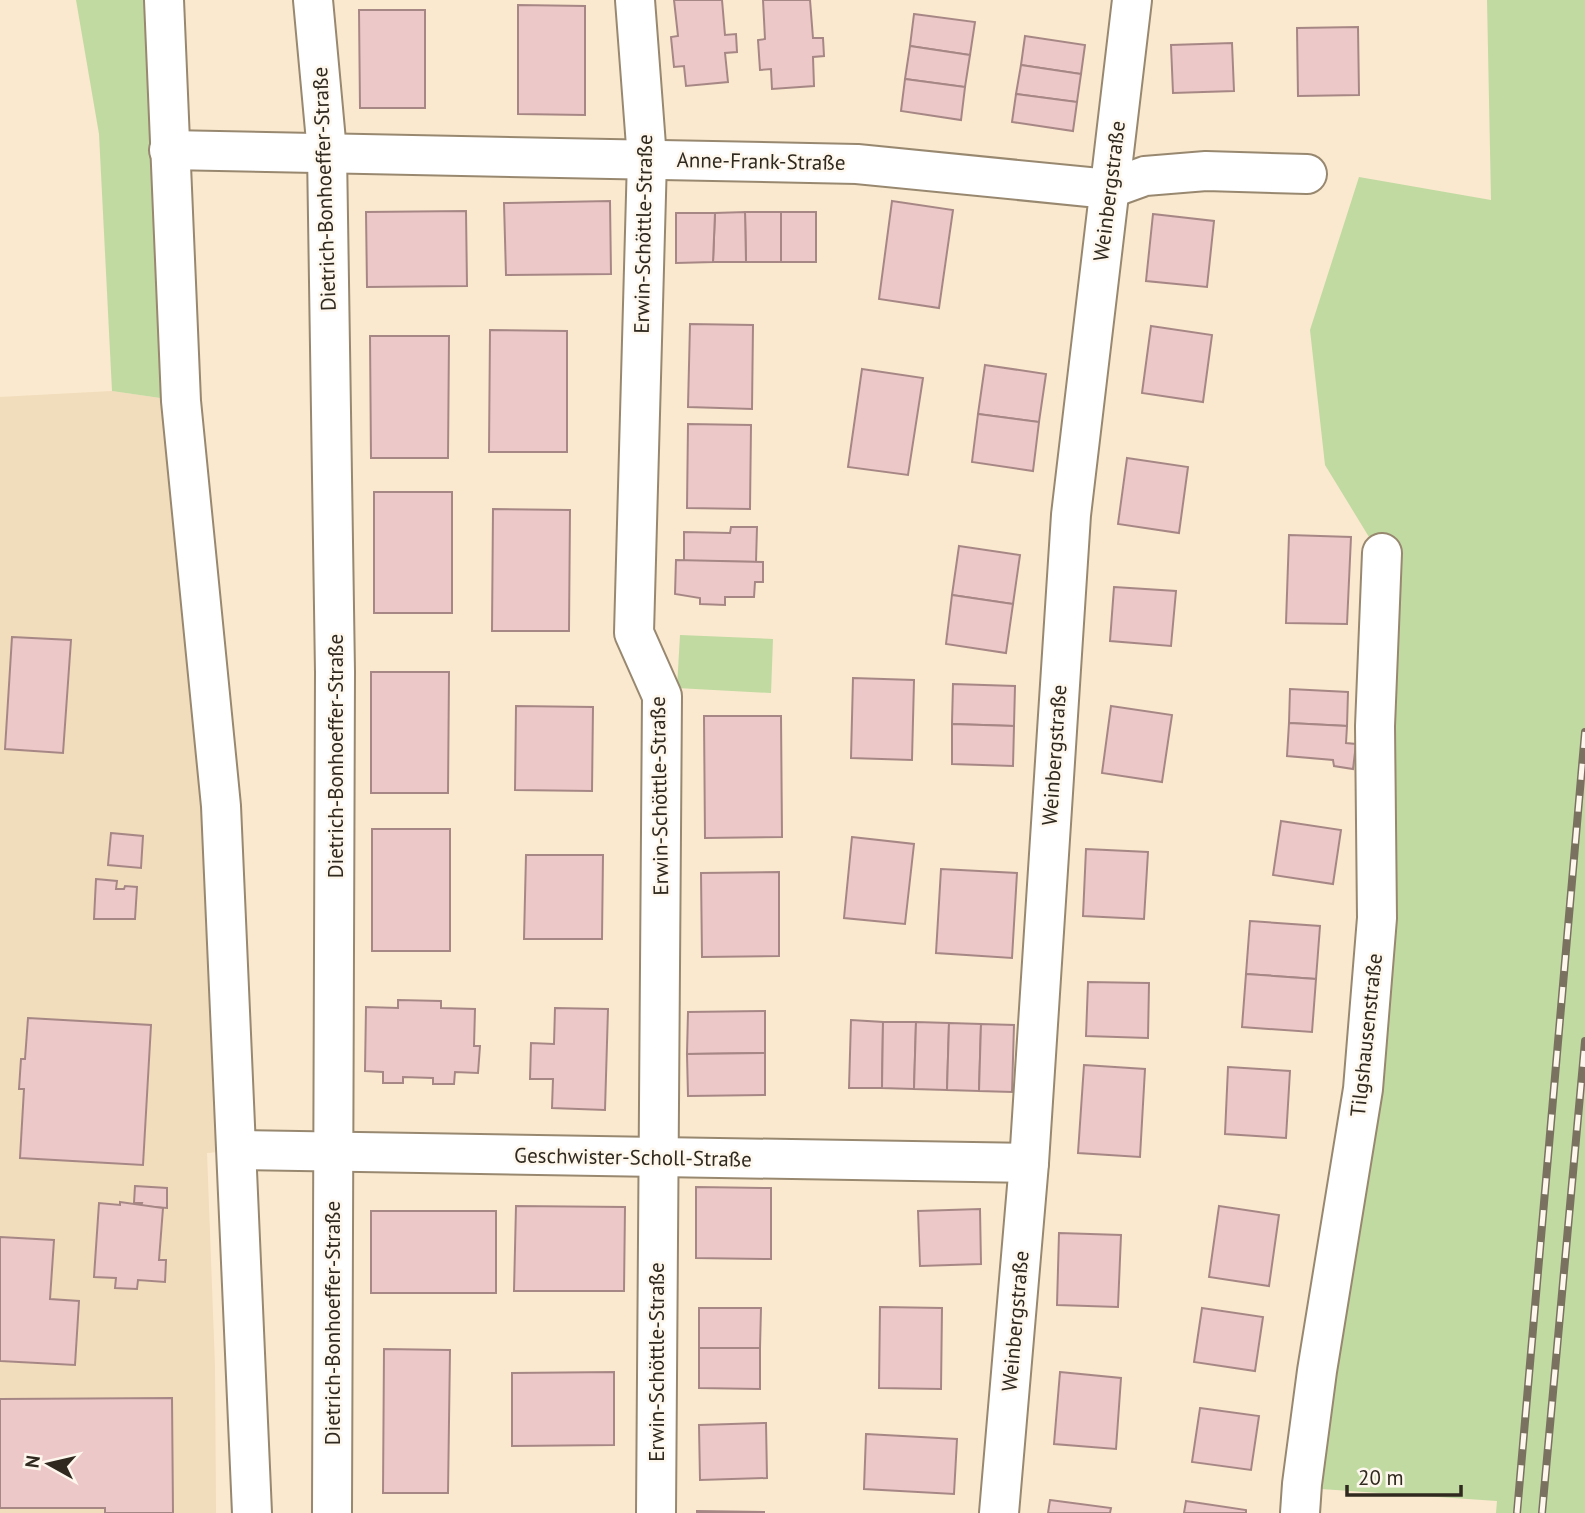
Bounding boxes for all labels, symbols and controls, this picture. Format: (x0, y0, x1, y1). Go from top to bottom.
street label: Dietrich-Bonhoeffer-Straße (306, 66, 342, 312)
street label: Weinbergstraße (1087, 119, 1131, 263)
street label: Erwin-Schöttle-Straße (628, 134, 658, 334)
street label: Anne-Frank-Straße (676, 146, 846, 176)
street label: Dietrich-Bonhoeffer-Straße (322, 634, 349, 878)
street label: Weinbergstraße (1036, 684, 1072, 826)
street label: Erwin-Schöttle-Straße (644, 696, 674, 896)
street label: Tilgshausenstraße (1344, 952, 1388, 1118)
street label: Geschwister-Scholl-Straße (514, 1141, 752, 1173)
street label: Dietrich-Bonhoeffer-Straße (319, 1201, 346, 1445)
street label: Weinbergstraße (995, 1249, 1035, 1393)
street label: Erwin-Schöttle-Straße (643, 1262, 670, 1462)
north arrow (14, 1429, 84, 1499)
text: N (19, 1454, 45, 1469)
scale bar (1347, 1454, 1461, 1498)
text: 20 m (1358, 1464, 1404, 1491)

